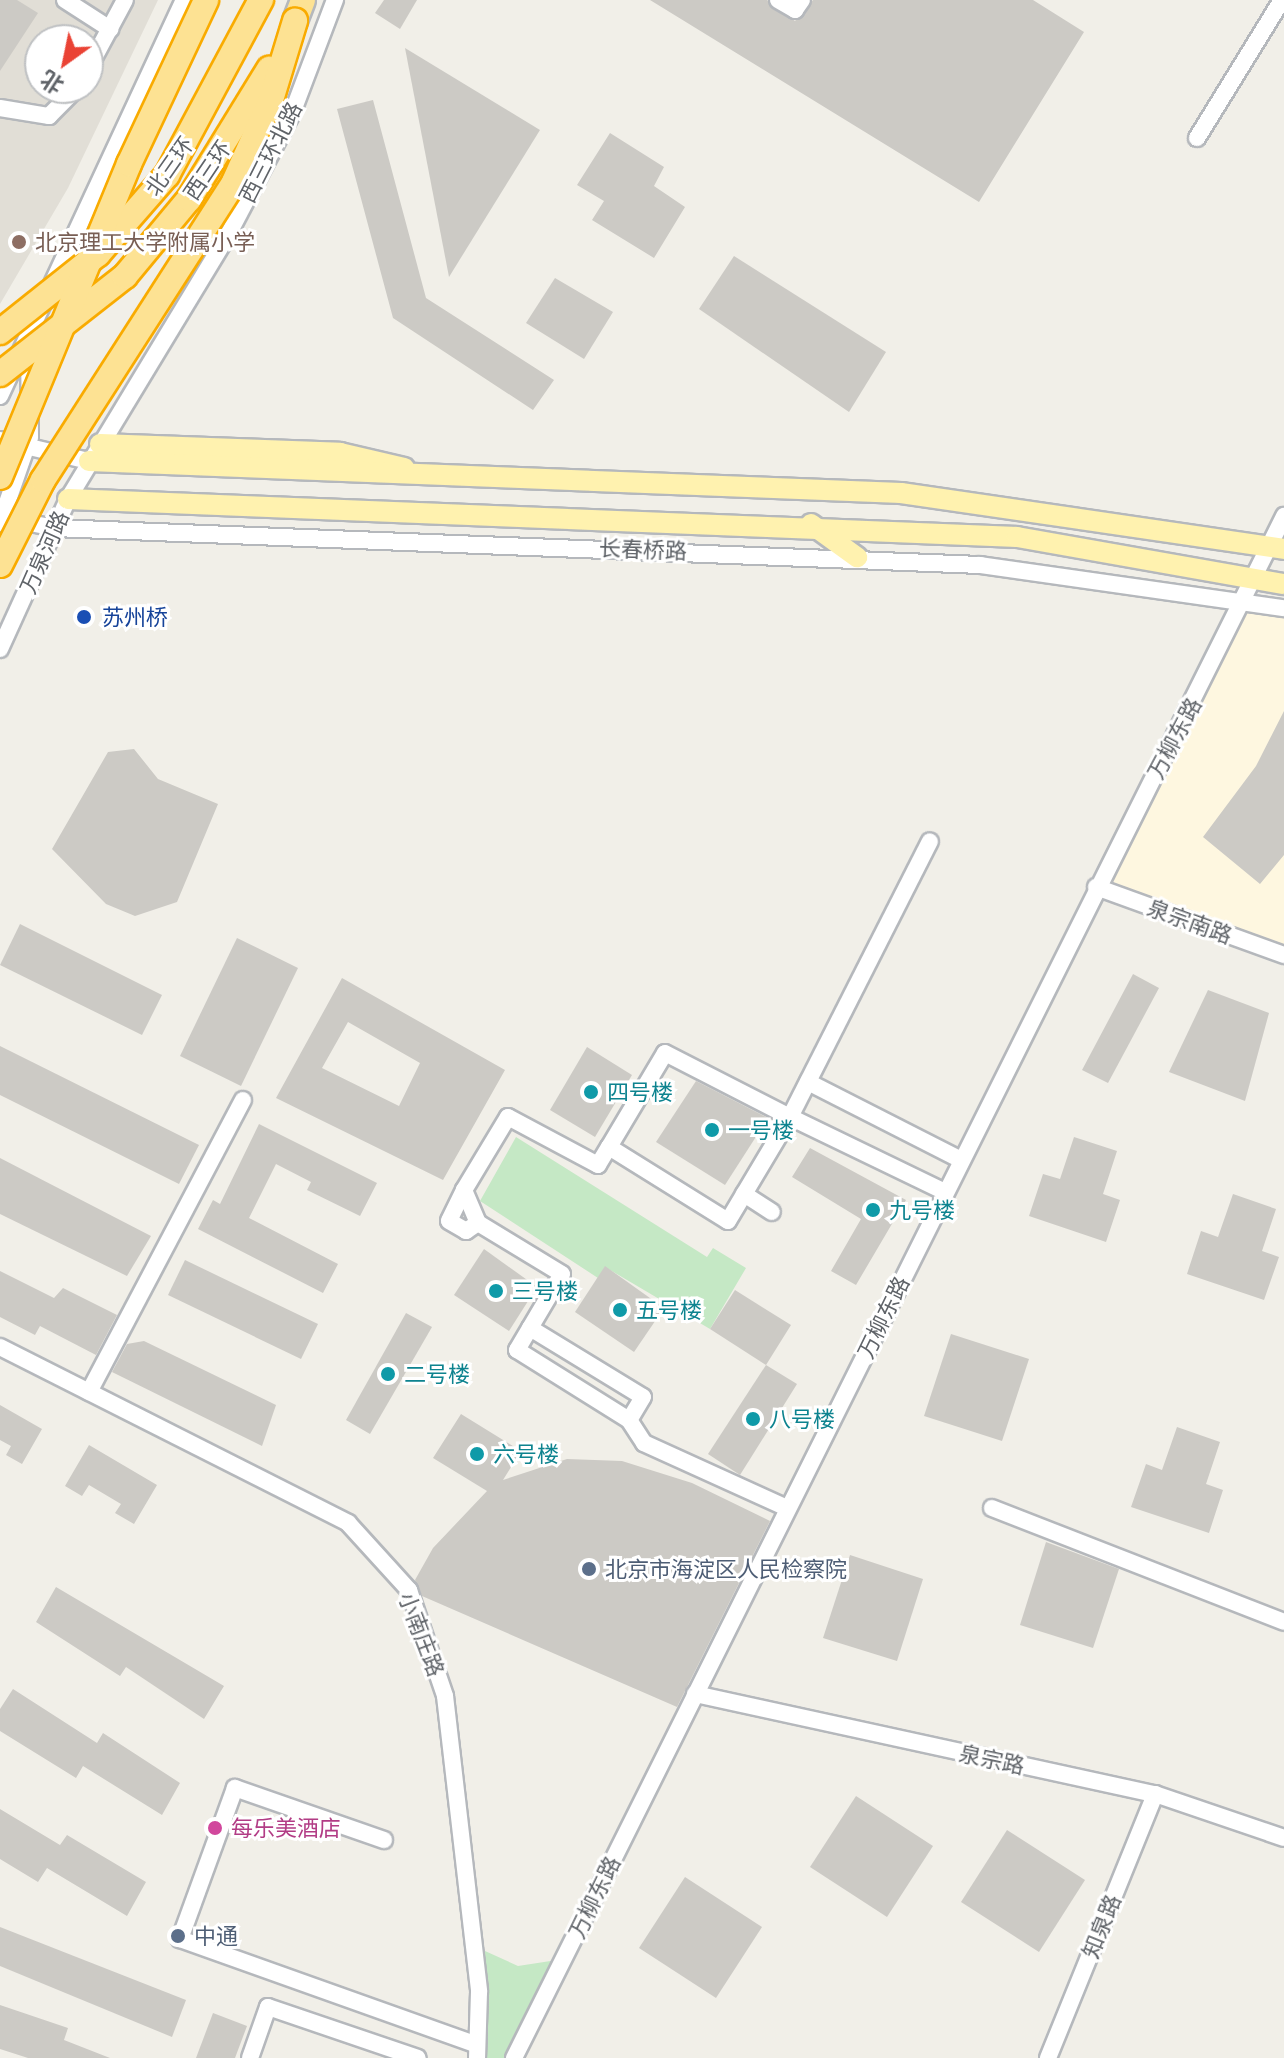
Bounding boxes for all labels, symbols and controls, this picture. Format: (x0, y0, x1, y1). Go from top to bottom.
north arrow (24, 24, 104, 104)
text: 北 (35, 66, 68, 100)
street label: 西三环北路 (233, 97, 307, 207)
street label: 北三环 (139, 131, 199, 201)
street label: 西三环 (178, 135, 236, 205)
place label: 北京理工大学附属小学 (35, 229, 255, 255)
marker: 北京理工大学附属小学 (10, 233, 28, 251)
street label: 万泉河路 (14, 506, 74, 598)
street label: 长春桥路 (599, 534, 687, 564)
place label: 苏州桥 (102, 604, 168, 630)
marker: 苏州桥 (73, 606, 95, 628)
street label: 万柳东路 (1142, 693, 1206, 783)
street label: 泉宗南路 (1144, 894, 1236, 948)
place label: 四号楼 (607, 1079, 673, 1105)
marker: 四号楼 (582, 1083, 600, 1101)
place label: 一号楼 (728, 1117, 794, 1143)
marker: 一号楼 (703, 1121, 721, 1139)
place label: 九号楼 (889, 1197, 955, 1223)
marker: 九号楼 (864, 1201, 882, 1219)
street label: 万柳东路 (852, 1272, 914, 1362)
place label: 三号楼 (512, 1278, 578, 1304)
marker: 三号楼 (487, 1282, 505, 1300)
place label: 五号楼 (636, 1297, 702, 1323)
marker: 五号楼 (611, 1301, 629, 1319)
place label: 二号楼 (404, 1361, 470, 1387)
marker: 二号楼 (379, 1365, 397, 1383)
place label: 八号楼 (769, 1406, 835, 1432)
marker: 八号楼 (744, 1410, 762, 1428)
place label: 六号楼 (493, 1441, 559, 1467)
marker: 六号楼 (468, 1445, 486, 1463)
place label: 北京市海淀区人民检察院 (605, 1556, 847, 1582)
marker: 北京市海淀区人民检察院 (580, 1560, 598, 1578)
street label: 小南庄路 (394, 1588, 450, 1680)
street label: 泉宗路 (957, 1739, 1027, 1779)
place label: 每乐美酒店 (231, 1815, 341, 1841)
marker: 每乐美酒店 (206, 1819, 224, 1837)
street label: 万柳东路 (563, 1852, 625, 1942)
street label: 知泉路 (1076, 1890, 1126, 1962)
place label: 中通 (194, 1923, 238, 1949)
marker: 中通 (169, 1927, 187, 1945)

